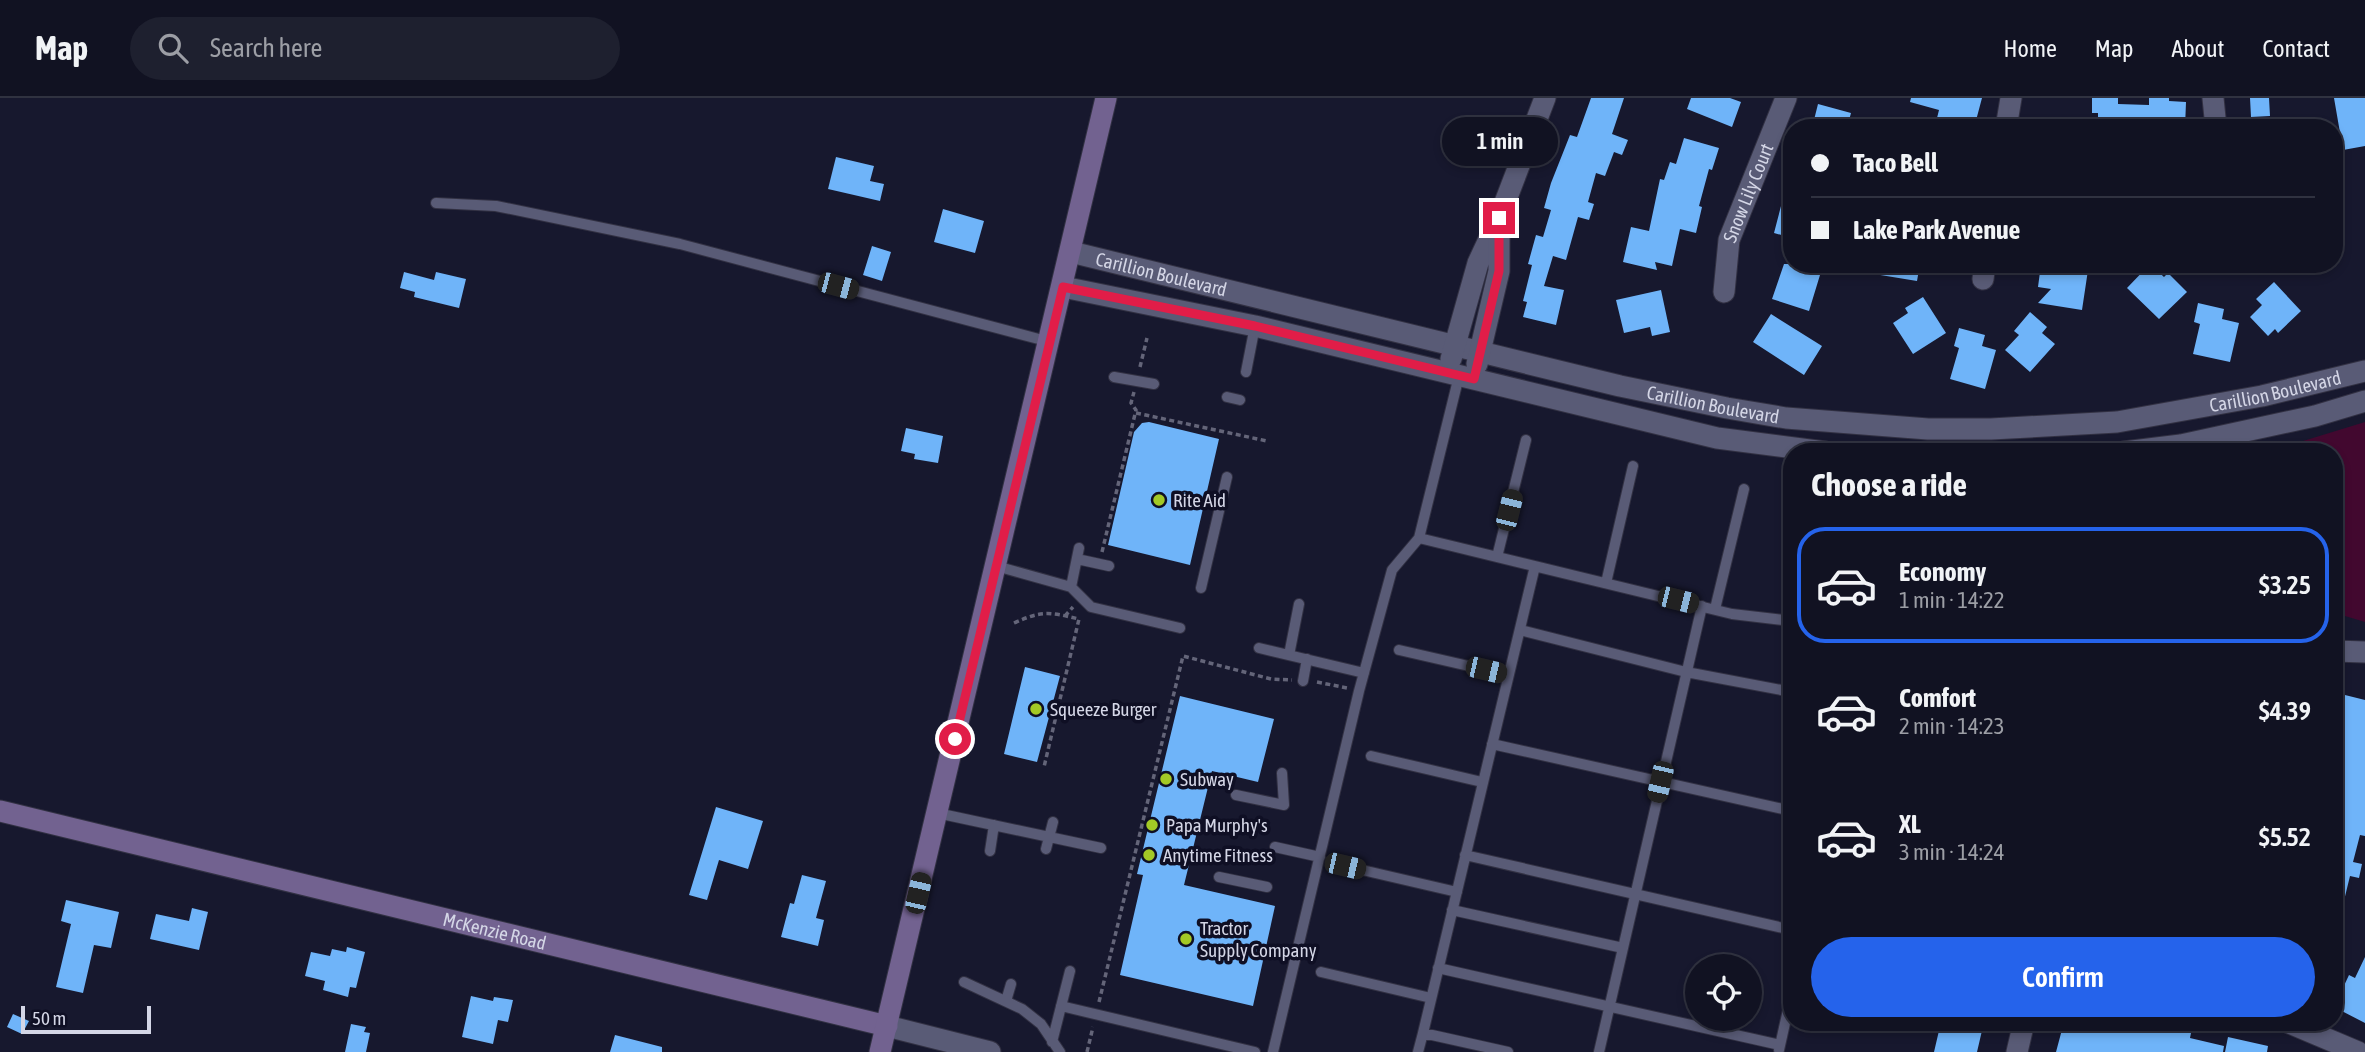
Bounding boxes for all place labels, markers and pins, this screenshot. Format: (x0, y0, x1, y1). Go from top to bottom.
place label: Rite Aid (1173, 489, 1226, 511)
marker: Rite Aid (1151, 492, 1167, 508)
place label: Squeeze Burger (1050, 698, 1157, 720)
marker: Squeeze Burger (1028, 701, 1044, 717)
place label: Subway (1180, 768, 1234, 790)
marker: Subway (1158, 771, 1174, 787)
place label: Papa Murphy's (1166, 814, 1268, 836)
marker: Papa Murphy's (1144, 817, 1160, 833)
place label: Anytime Fitness (1163, 844, 1273, 866)
marker: Anytime Fitness (1141, 847, 1157, 863)
place label: Tractor Supply Company (1200, 917, 1317, 961)
marker: Tractor Supply Company (1178, 931, 1194, 947)

